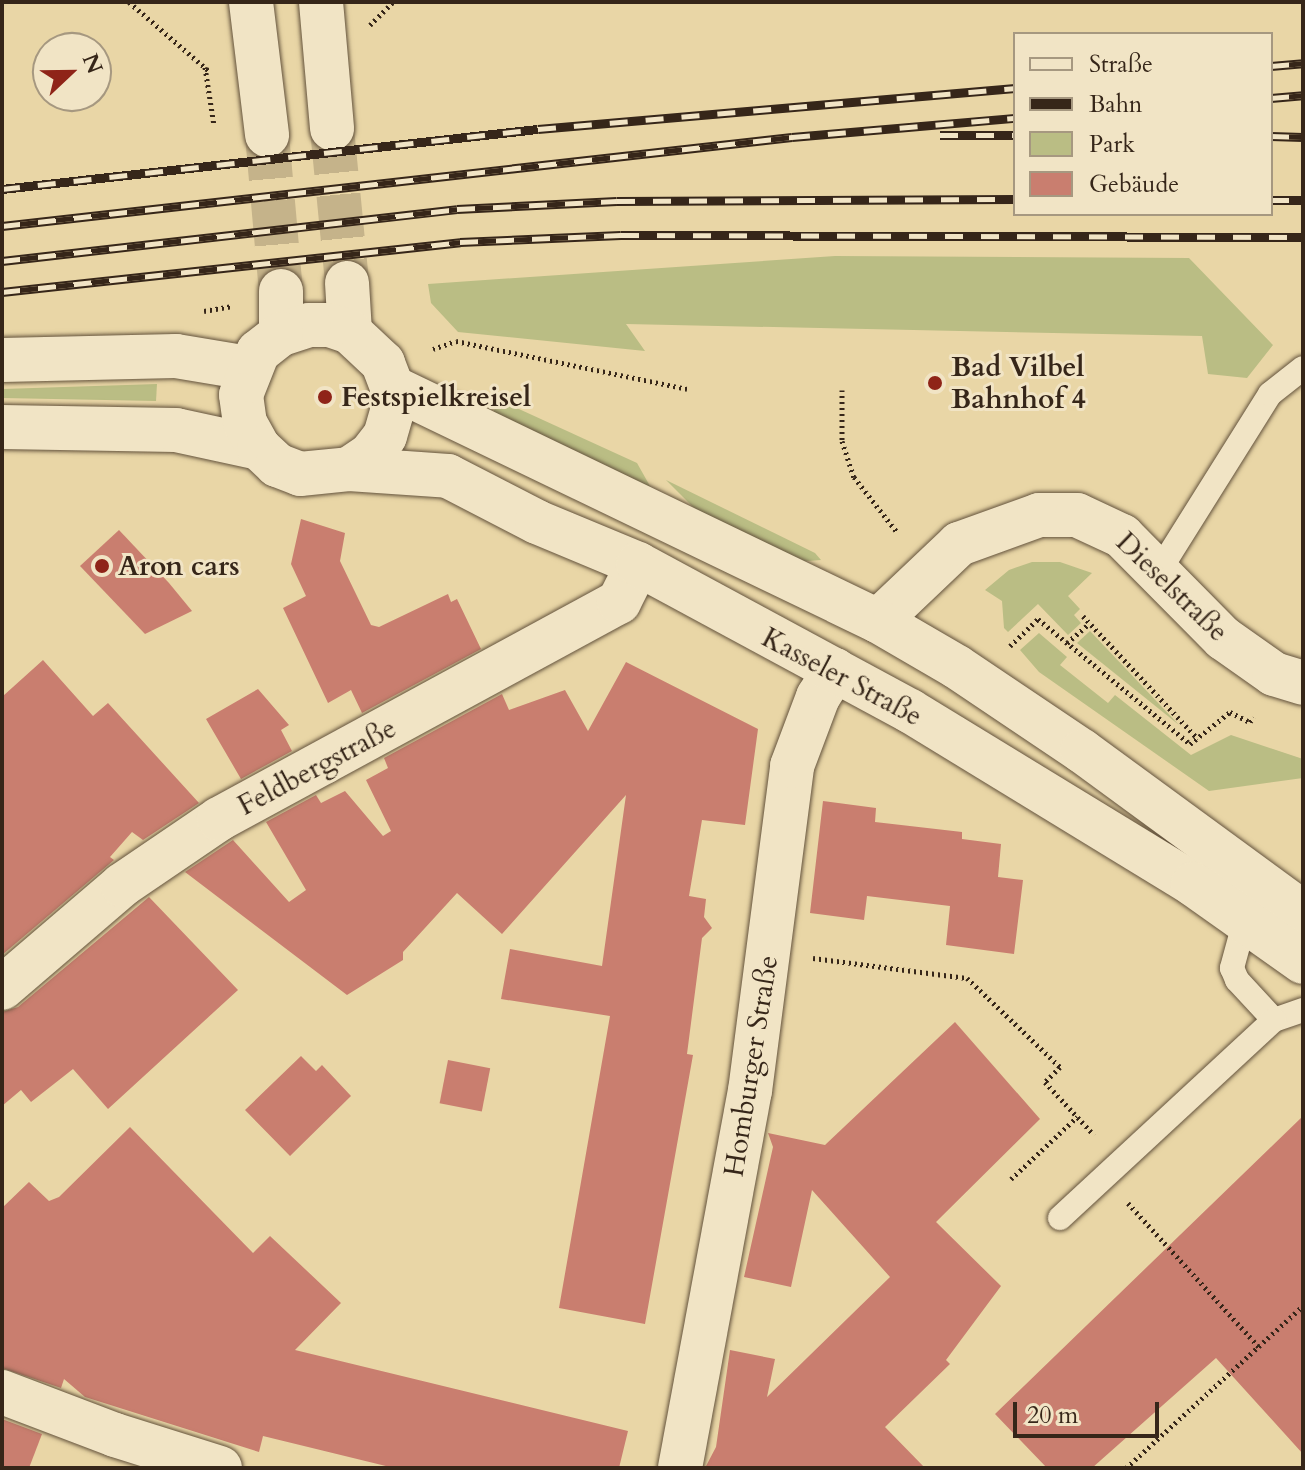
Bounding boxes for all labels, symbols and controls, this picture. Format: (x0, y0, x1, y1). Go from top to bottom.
north arrow (32, 32, 112, 112)
legend (1013, 32, 1273, 216)
text: Straße (1089, 48, 1153, 81)
text: N (75, 49, 110, 78)
text: Bahn (1089, 88, 1143, 121)
text: Park (1089, 128, 1135, 161)
text: Gebäude (1089, 168, 1179, 201)
place label: Bad Vilbel Bahnhof 4 (951, 350, 1086, 416)
marker: Bad Vilbel Bahnhof 4 (926, 374, 944, 392)
place label: Festspielkreisel (341, 380, 531, 414)
marker: Festspielkreisel (316, 388, 334, 406)
street label: Dieselstraße (1109, 525, 1235, 649)
place label: Aron cars (118, 549, 240, 583)
marker: Aron cars (93, 557, 111, 575)
street label: Kasseler Straße (756, 621, 928, 733)
street label: Feldbergstraße (232, 711, 402, 823)
street label: Homburger Straße (717, 953, 785, 1179)
scale bar (1017, 1386, 1163, 1436)
text: 20 m (1027, 1399, 1078, 1432)

